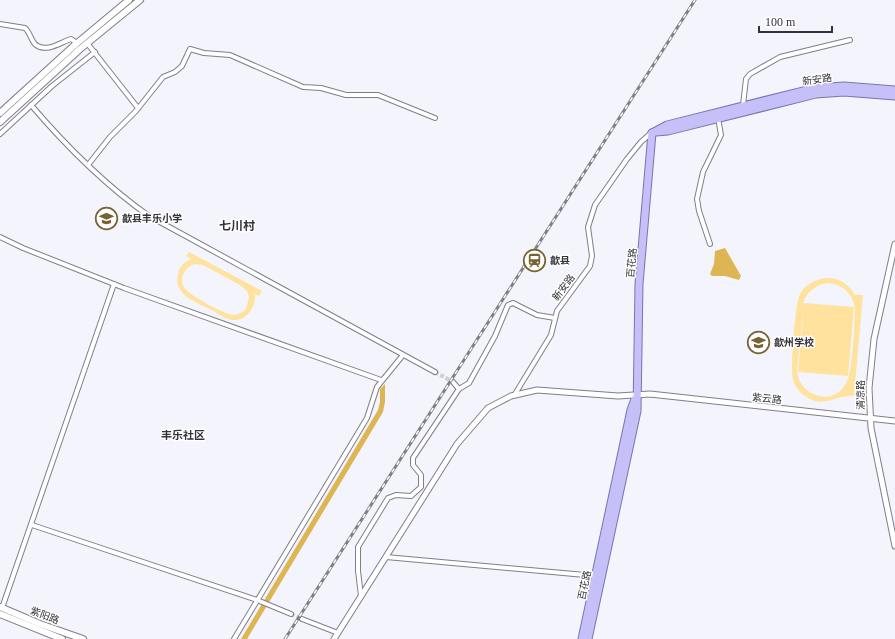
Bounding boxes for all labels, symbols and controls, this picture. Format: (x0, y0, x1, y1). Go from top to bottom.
scale bar (759, 8, 832, 34)
text: 100 m (765, 15, 796, 29)
street label: 新安路 (801, 72, 833, 87)
school or university icon: 歙县丰乐小学 (93, 205, 119, 231)
place label: 歙县丰乐小学 (122, 213, 182, 224)
district label: 七川村 (219, 219, 255, 233)
station icon: 歙县 (522, 247, 548, 273)
street label: 百花路 (625, 248, 638, 278)
place label: 歙县 (550, 255, 570, 266)
street label: 新安路 (550, 272, 577, 303)
school or university icon: 歙州学校 (745, 329, 771, 355)
place label: 歙州学校 (774, 336, 814, 348)
street label: 清凉路 (855, 380, 866, 410)
street label: 紫云路 (751, 391, 782, 406)
district label: 丰乐社区 (161, 429, 205, 441)
street label: 百花路 (576, 569, 593, 601)
street label: 紫阳路 (29, 605, 61, 626)

